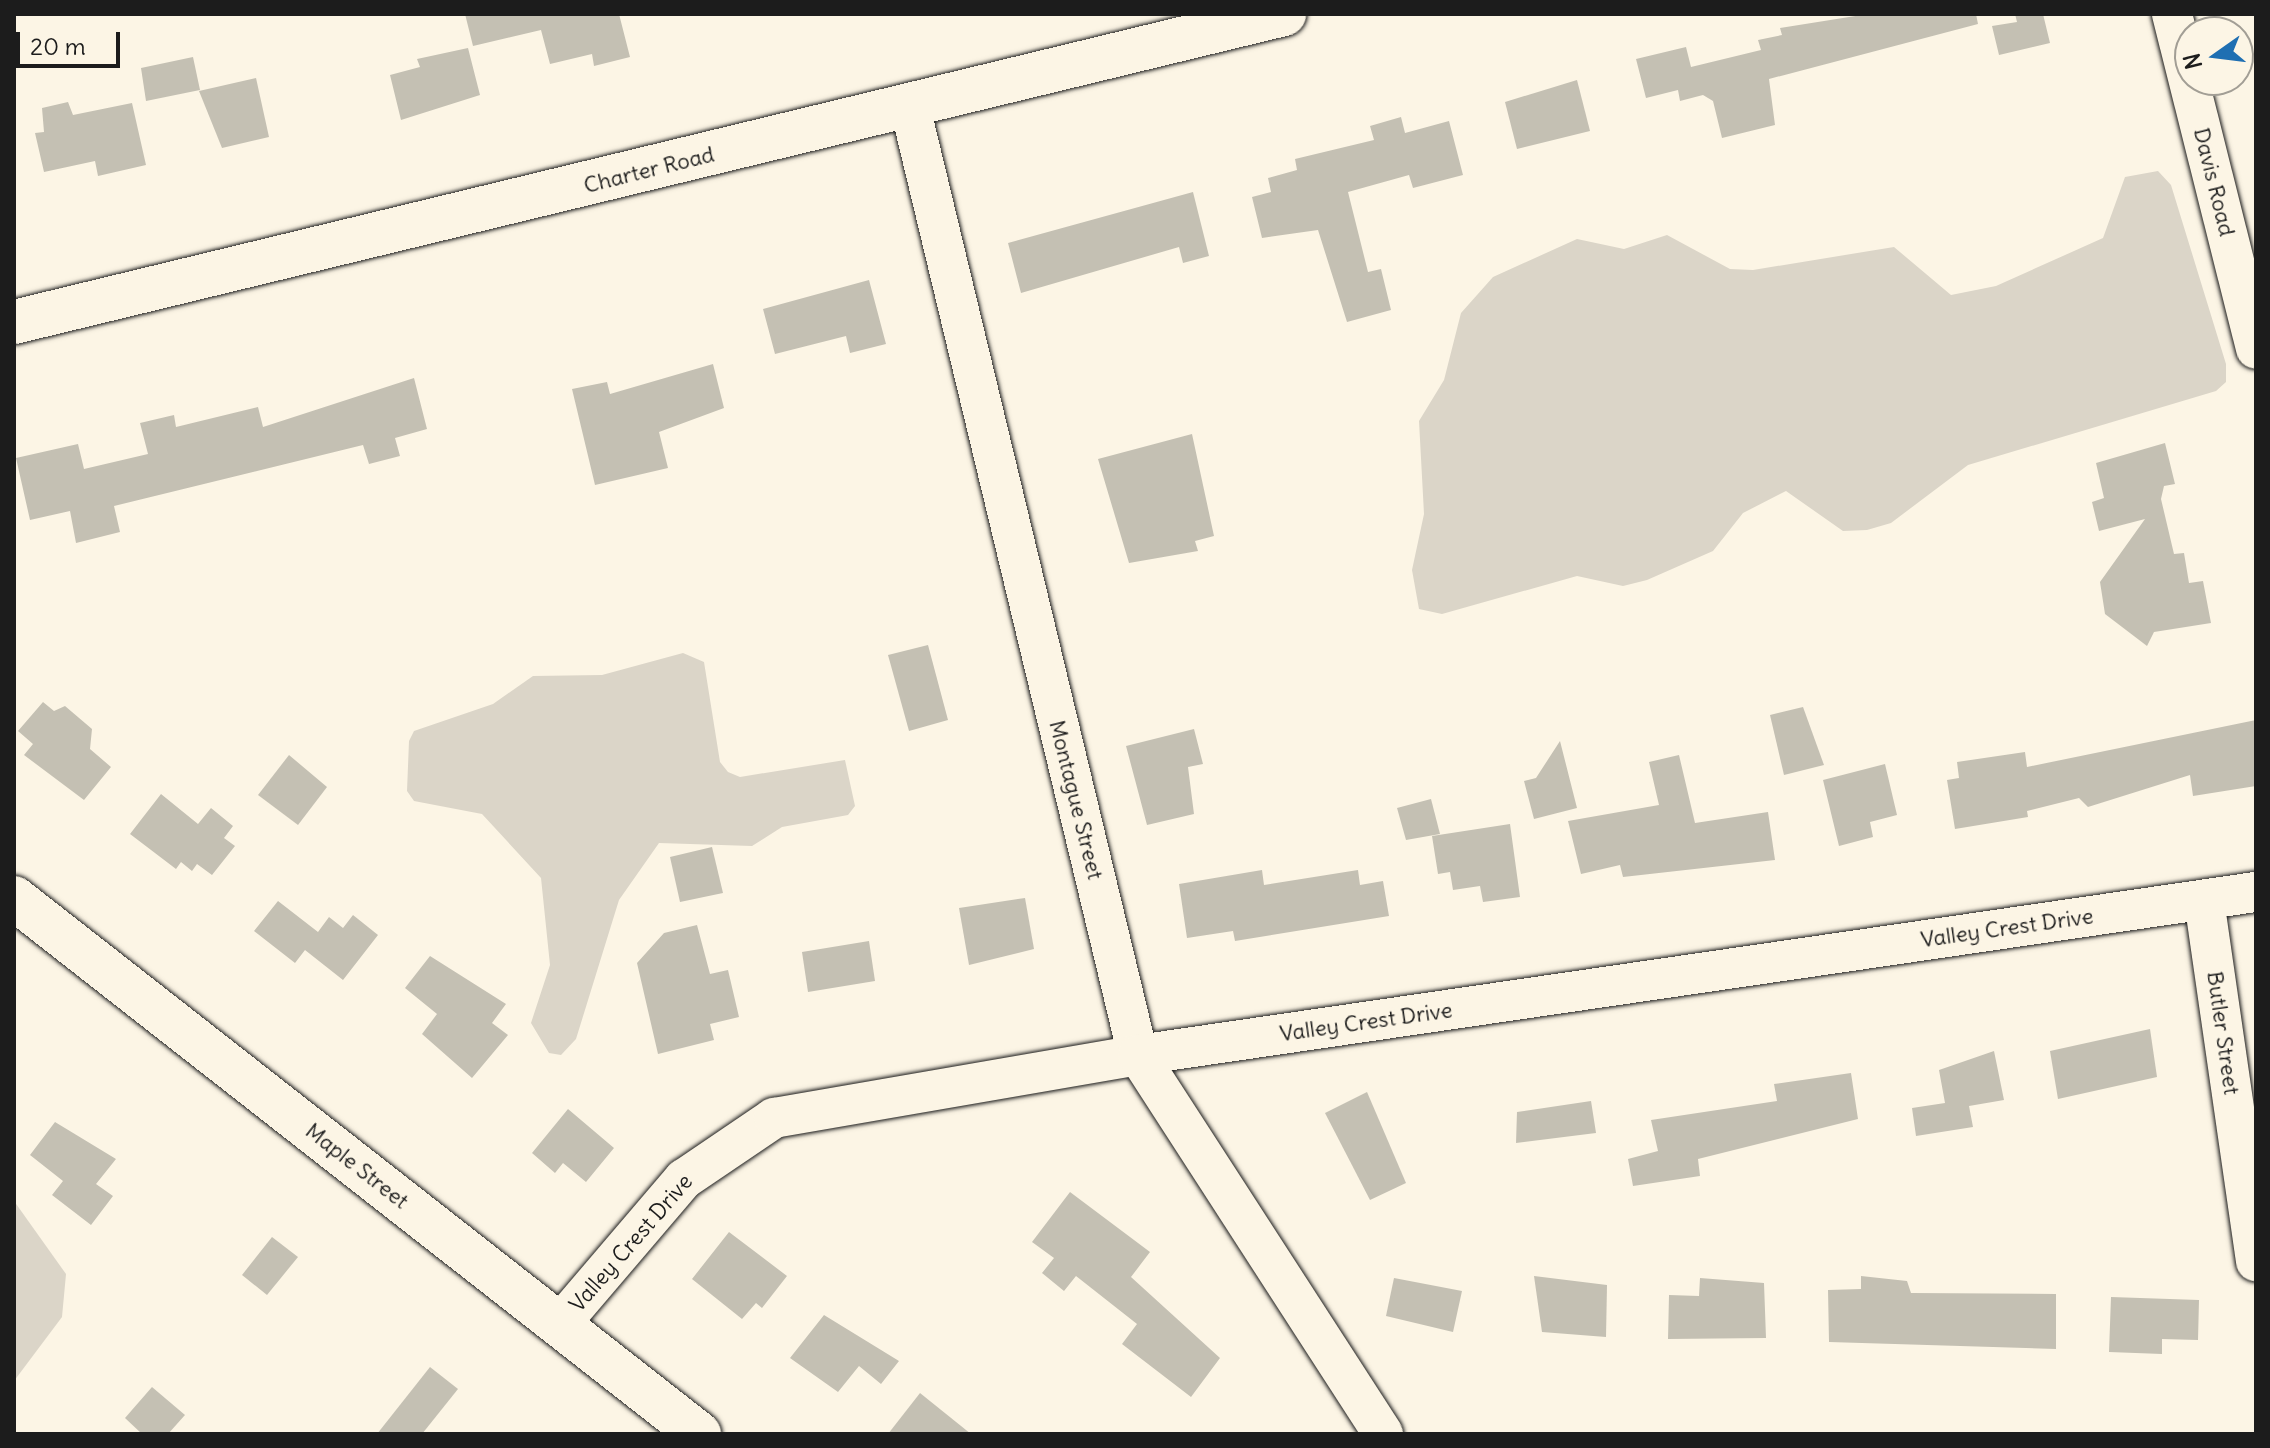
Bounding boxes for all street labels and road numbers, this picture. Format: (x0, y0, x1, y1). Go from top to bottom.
street label: Davis Road (2188, 125, 2240, 239)
street label: Charter Road (581, 141, 717, 199)
street label: Montague Street (1043, 718, 1109, 882)
street label: Valley Crest Drive (1919, 903, 2095, 953)
street label: Butler Street (2201, 970, 2245, 1096)
street label: Valley Crest Drive (1278, 997, 1454, 1047)
street label: Maple Street (300, 1118, 414, 1214)
street label: Valley Crest Drive (564, 1169, 698, 1317)

